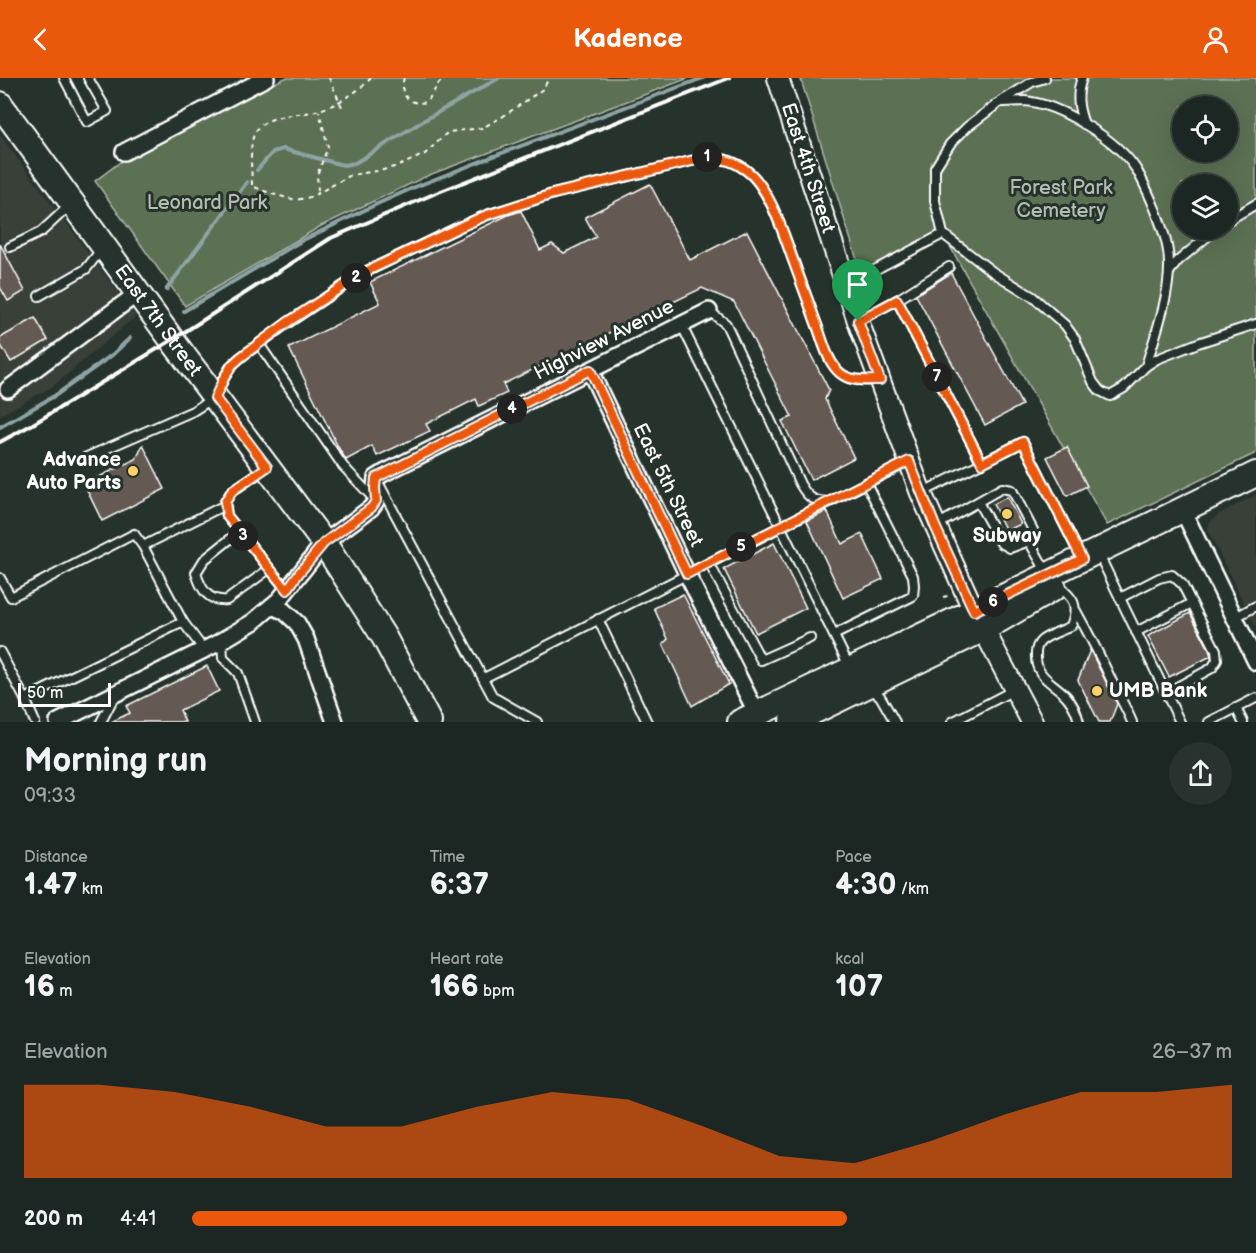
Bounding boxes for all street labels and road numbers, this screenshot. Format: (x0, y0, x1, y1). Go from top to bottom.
street label: East 4th Street (776, 100, 840, 236)
street label: East 7th Street (109, 260, 207, 381)
street label: Highview Avenue (530, 294, 678, 386)
street label: East 5th Street (628, 419, 708, 551)

